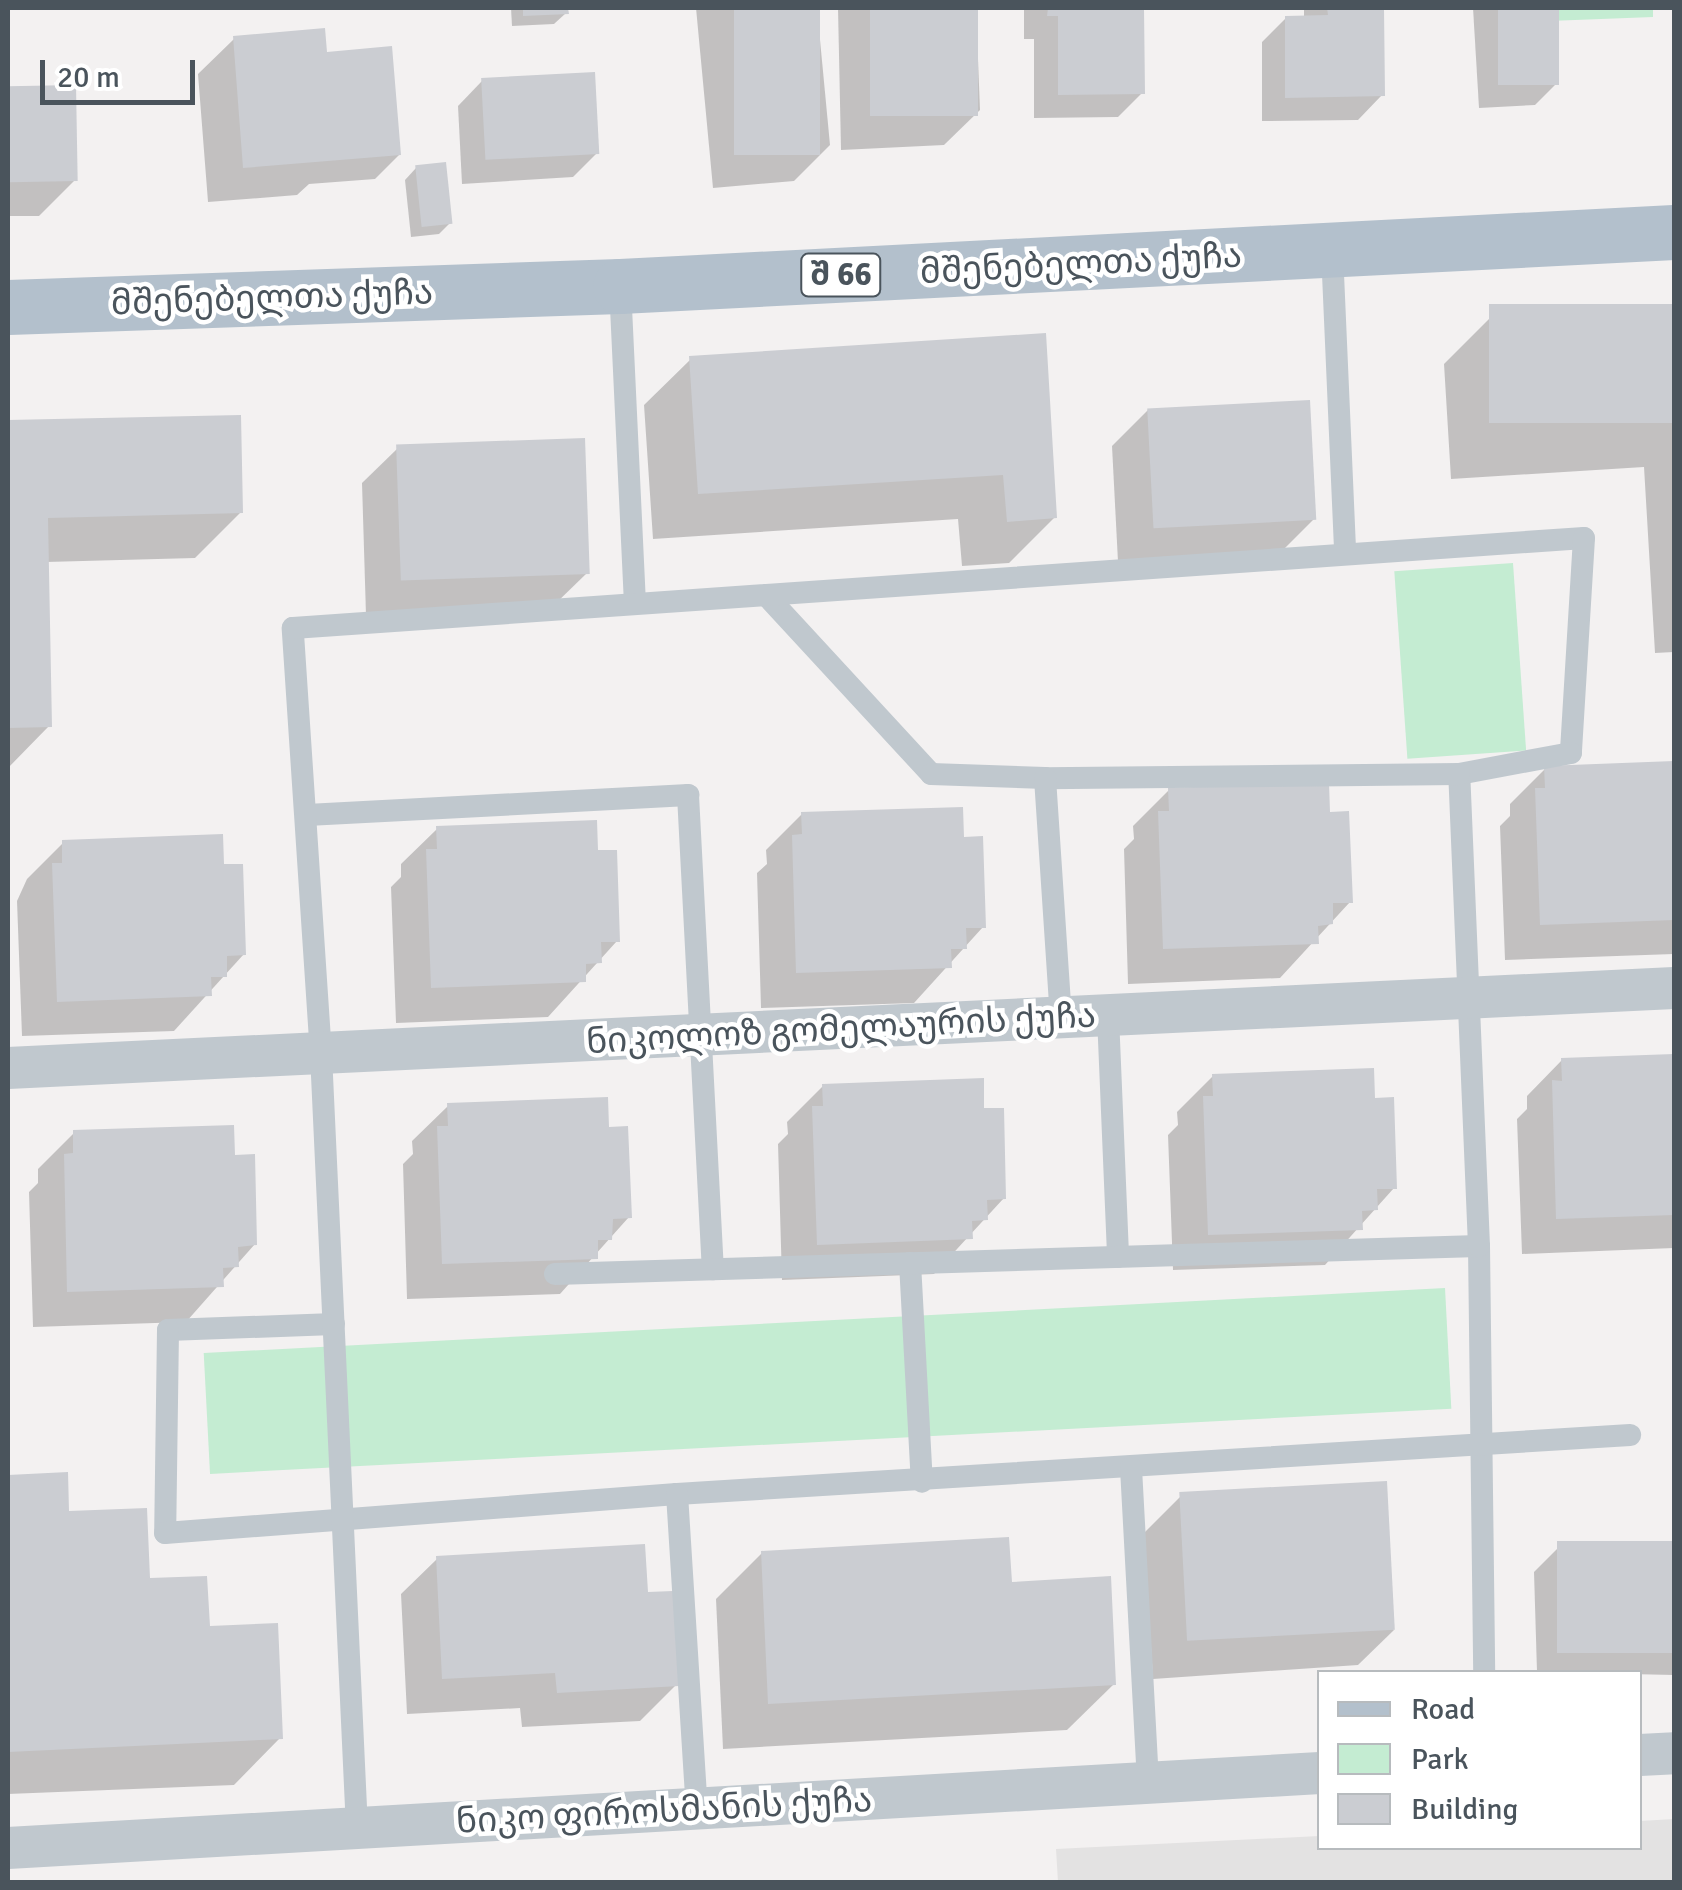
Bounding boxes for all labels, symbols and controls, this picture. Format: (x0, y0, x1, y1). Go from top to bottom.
scale bar (45, 40, 200, 102)
text: 20 m (57, 59, 120, 96)
street label: მშენებელთა ქუჩა (919, 235, 1243, 293)
road number: შ 66 (798, 248, 884, 302)
street label: მშენებელთა ქუჩა (110, 271, 434, 325)
street label: ნიკოლოზ გომელაურის ქუჩა (585, 995, 1097, 1063)
legend (1317, 1670, 1642, 1850)
text: Road (1411, 1691, 1475, 1728)
text: Park (1411, 1741, 1469, 1778)
street label: ნიკო ფიროსმანის ქუჩა (455, 1779, 873, 1843)
text: Building (1411, 1791, 1518, 1828)

